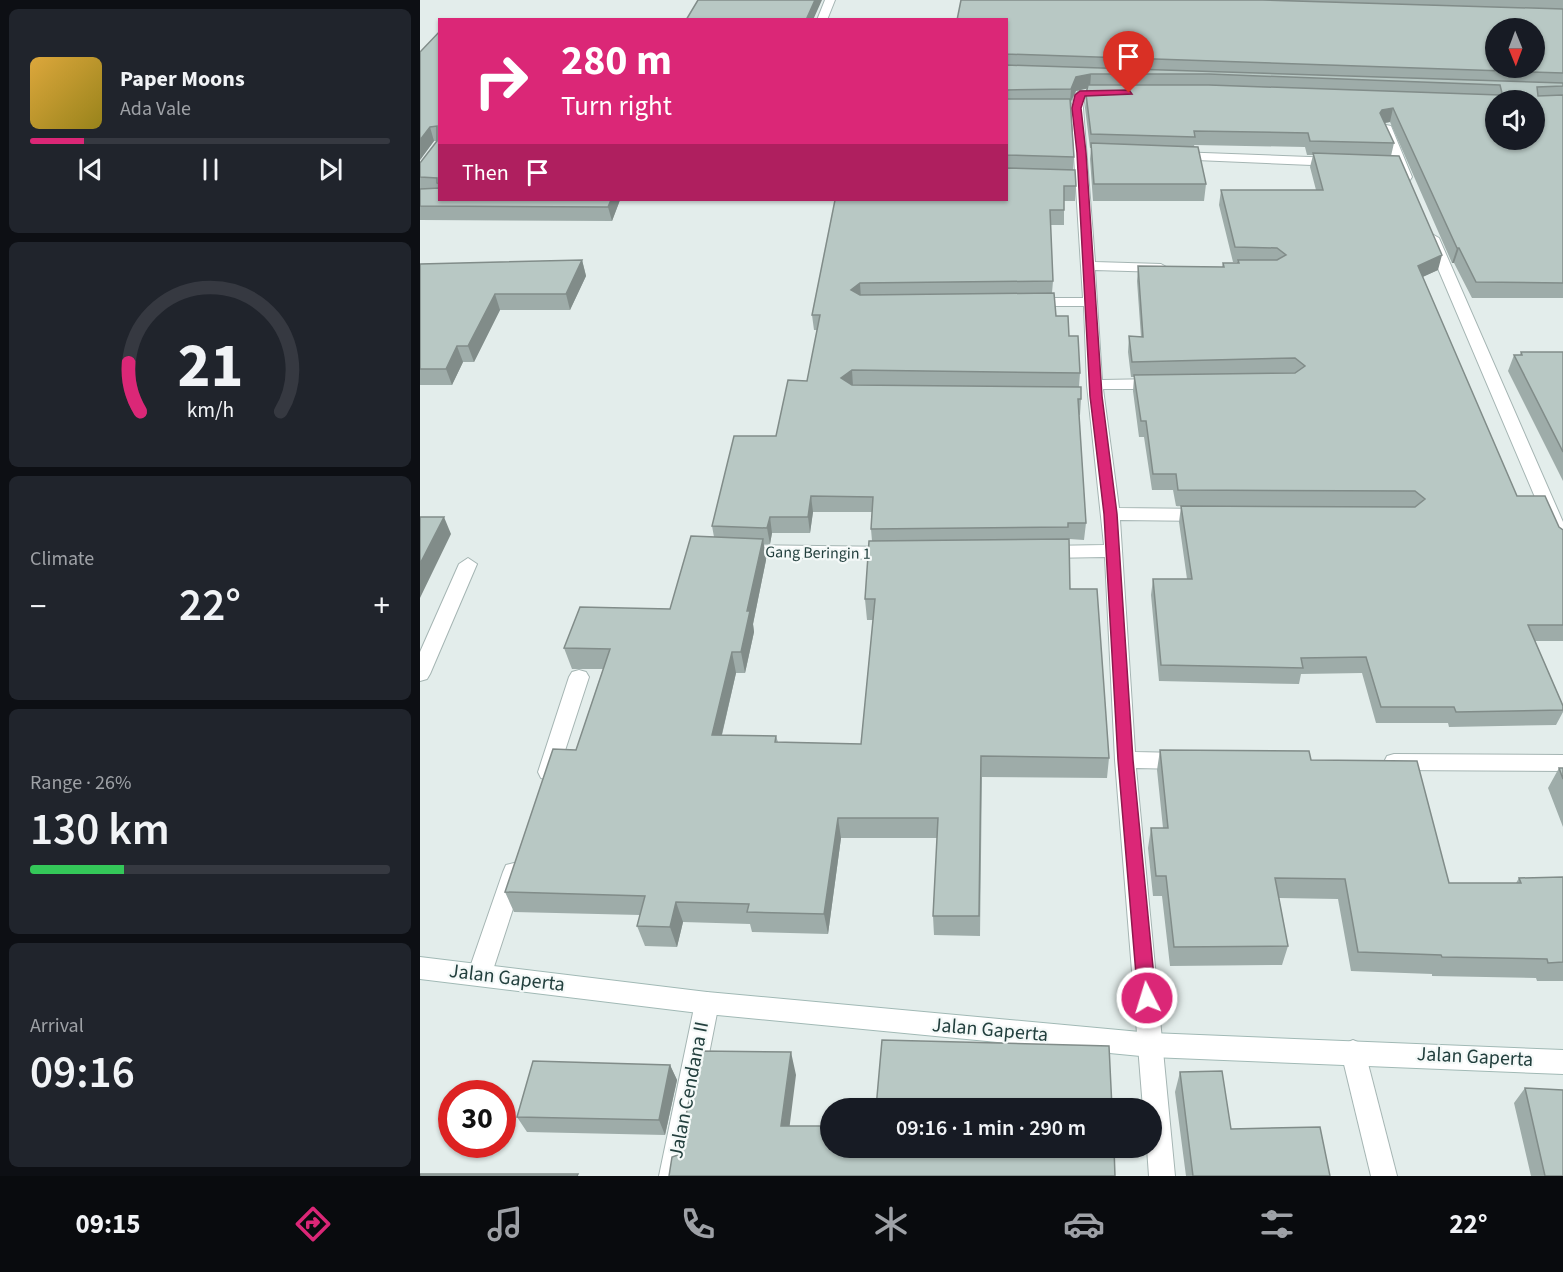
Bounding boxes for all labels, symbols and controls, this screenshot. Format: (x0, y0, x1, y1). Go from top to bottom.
north arrow (1485, 18, 1545, 78)
map controls (1485, 18, 1545, 150)
text: 280 m (561, 31, 672, 91)
pin (1103, 31, 1154, 93)
icon: arrive (1112, 40, 1145, 73)
icon: right (462, 42, 540, 120)
text: Paper Moons (120, 63, 245, 95)
text: Turn right (561, 87, 672, 126)
button: sound (1485, 90, 1545, 150)
text: Ada Vale (120, 95, 191, 123)
icon: previous (74, 153, 107, 186)
icon: pause (194, 153, 227, 186)
icon: next (314, 153, 347, 186)
icon: arrive (521, 156, 554, 189)
text: Then (462, 157, 509, 189)
text: 21 (177, 322, 243, 411)
text: km/h (186, 395, 234, 426)
street label: Gang Beringin 1 (765, 541, 871, 565)
text: Climate (30, 545, 94, 573)
text: 22° (179, 574, 241, 638)
text: − (30, 583, 46, 630)
text: + (374, 583, 390, 630)
text: Range · 26% (30, 769, 131, 797)
text: 130 km (30, 798, 170, 862)
street label: Jalan Gaperta (447, 957, 567, 999)
position arrow (1115, 966, 1179, 1030)
street label: Jalan Gaperta (931, 1011, 1049, 1049)
text: Arrival (30, 1012, 84, 1040)
street label: Jalan Cendana II (662, 1019, 716, 1161)
street label: Jalan Gaperta (1416, 1040, 1534, 1074)
text: 09:16 (30, 1041, 135, 1105)
speed limit sign: 30 (438, 1080, 516, 1158)
text: 09:16 · 1 min · 290 m (896, 1112, 1086, 1144)
icon: directions (292, 1203, 334, 1245)
icon: music (484, 1203, 526, 1245)
icon: phone (677, 1203, 719, 1245)
icon: climate (870, 1203, 912, 1245)
icon: car (1063, 1203, 1105, 1245)
icon: filters (1256, 1203, 1298, 1245)
text: 09:15 (75, 1205, 141, 1244)
text: 22° (1449, 1205, 1488, 1244)

